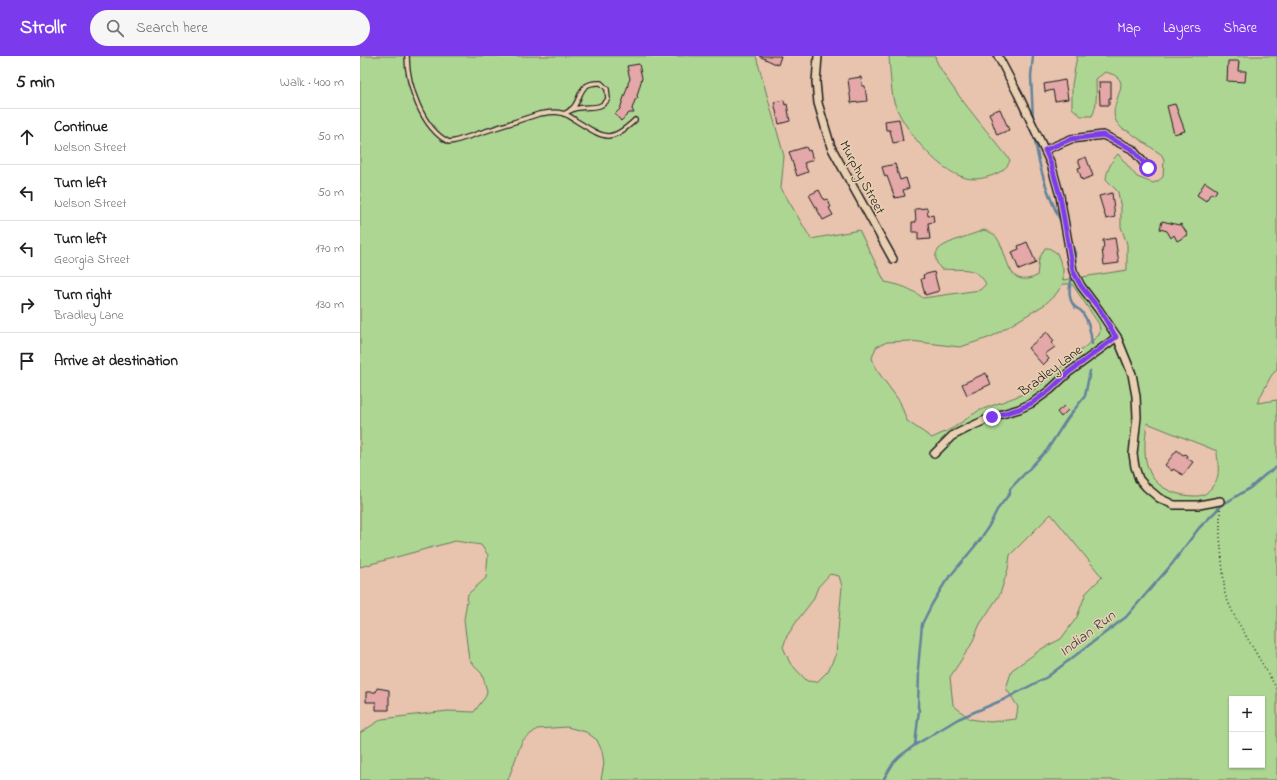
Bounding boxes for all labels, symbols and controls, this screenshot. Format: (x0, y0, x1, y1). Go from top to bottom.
search box (90, 10, 370, 46)
text: Strollr (20, 15, 66, 42)
icon: search (104, 17, 126, 39)
text: Search here (136, 17, 208, 39)
text: Map (1117, 18, 1141, 39)
text: Layers (1163, 18, 1201, 39)
text: Share (1223, 18, 1257, 39)
text: 5 min (16, 70, 55, 95)
text: Walk · 400 m (280, 73, 344, 92)
text: Continue (54, 116, 108, 138)
icon: ahead (16, 126, 38, 148)
text: 50 m (318, 127, 344, 146)
street label: Murphy Street (832, 137, 890, 219)
text: Nelson Street (54, 138, 127, 157)
route start (1139, 159, 1157, 177)
text: Turn left (54, 172, 107, 194)
icon: left (16, 182, 38, 204)
text: 50 m (318, 183, 344, 202)
text: Nelson Street (54, 194, 127, 213)
text: Turn left (54, 228, 107, 250)
icon: left (16, 238, 38, 260)
text: 170 m (316, 239, 344, 258)
text: Georgia Street (54, 250, 130, 269)
text: Turn right (54, 284, 112, 306)
icon: right (16, 294, 38, 316)
text: 130 m (316, 295, 344, 314)
text: Bradley Lane (54, 306, 124, 325)
street label: Bradley Lane (1014, 340, 1088, 404)
icon: arrive (16, 350, 38, 372)
text: Arrive at destination (54, 350, 178, 372)
route end (983, 408, 1001, 426)
water label: Indian Run (1055, 605, 1121, 662)
map controls (1229, 696, 1265, 768)
button: + (1229, 696, 1265, 732)
button: − (1229, 732, 1265, 768)

